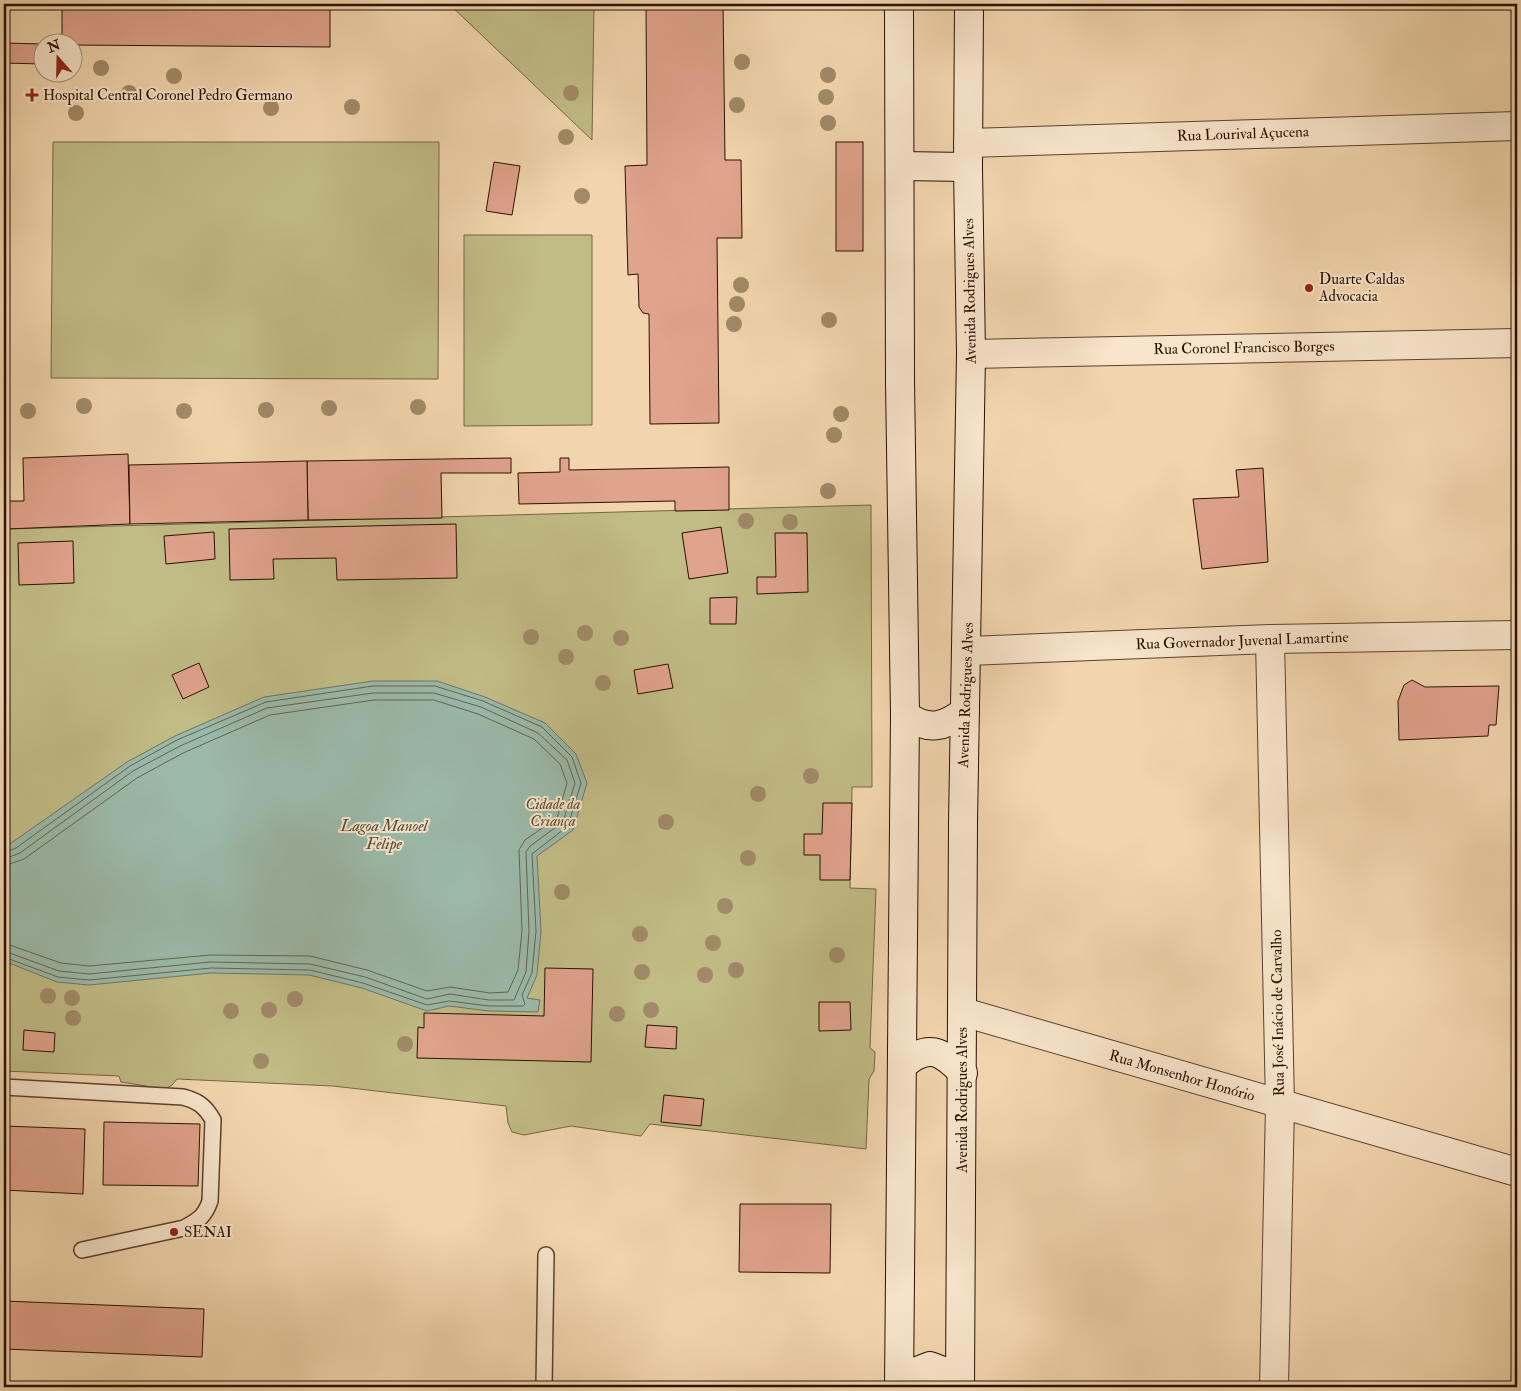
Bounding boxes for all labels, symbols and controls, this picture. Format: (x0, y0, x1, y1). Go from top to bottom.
north arrow (32, 32, 82, 82)
text: N (44, 36, 63, 57)
place label: Hospital Central Coronel Pedro Germano (43, 86, 293, 106)
marker: Hospital Central Coronel Pedro Germano (25, 88, 39, 102)
street label: Rua Lourival Açucena (1177, 122, 1310, 146)
street label: Avenida Rodrigues Alves (959, 218, 981, 365)
place label: Duarte Caldas Advocacia (1318, 270, 1405, 306)
marker: Duarte Caldas Advocacia (1303, 282, 1315, 294)
street label: Rua Coronel Francisco Borges (1153, 337, 1335, 359)
street label: Avenida Rodrigues Alves (954, 622, 978, 769)
street label: Rua Governador Juvenal Lamartine (1135, 628, 1349, 655)
park label: Cidade da Criança (525, 795, 581, 831)
water label: Lagoa Manoel Felipe (340, 816, 429, 854)
street label: Rua José Inácio de Carvalho (1267, 929, 1290, 1096)
street label: Avenida Rodrigues Alves (953, 1027, 972, 1174)
street label: Rua Monsenhor Honório (1107, 1046, 1257, 1106)
place label: SENAI (184, 1223, 232, 1242)
marker: SENAI (168, 1226, 180, 1238)

